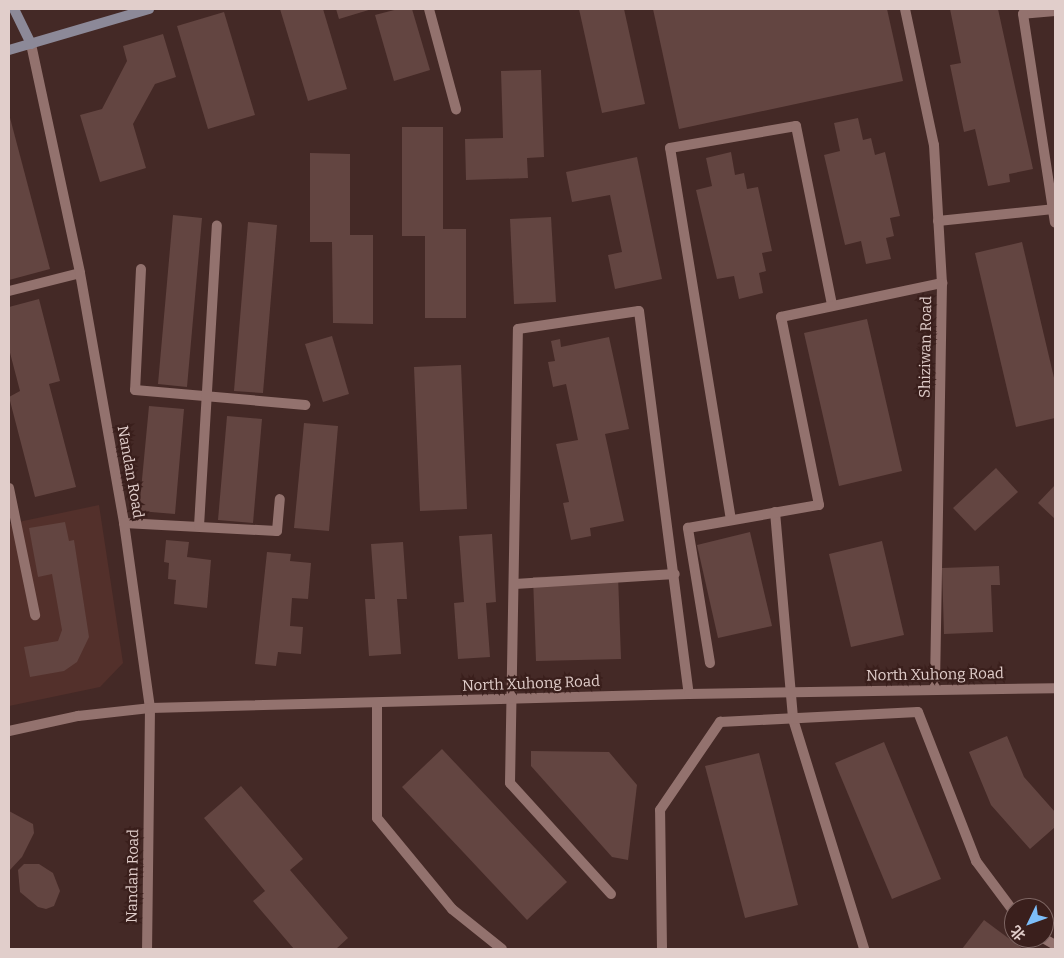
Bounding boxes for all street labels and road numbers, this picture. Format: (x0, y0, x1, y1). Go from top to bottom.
street label: Shiziwan Road (916, 296, 936, 398)
street label: Nandan Road (113, 424, 147, 520)
street label: North Xuhong Road (866, 665, 1004, 685)
street label: North Xuhong Road (462, 673, 600, 695)
street label: Nandan Road (123, 829, 143, 923)

